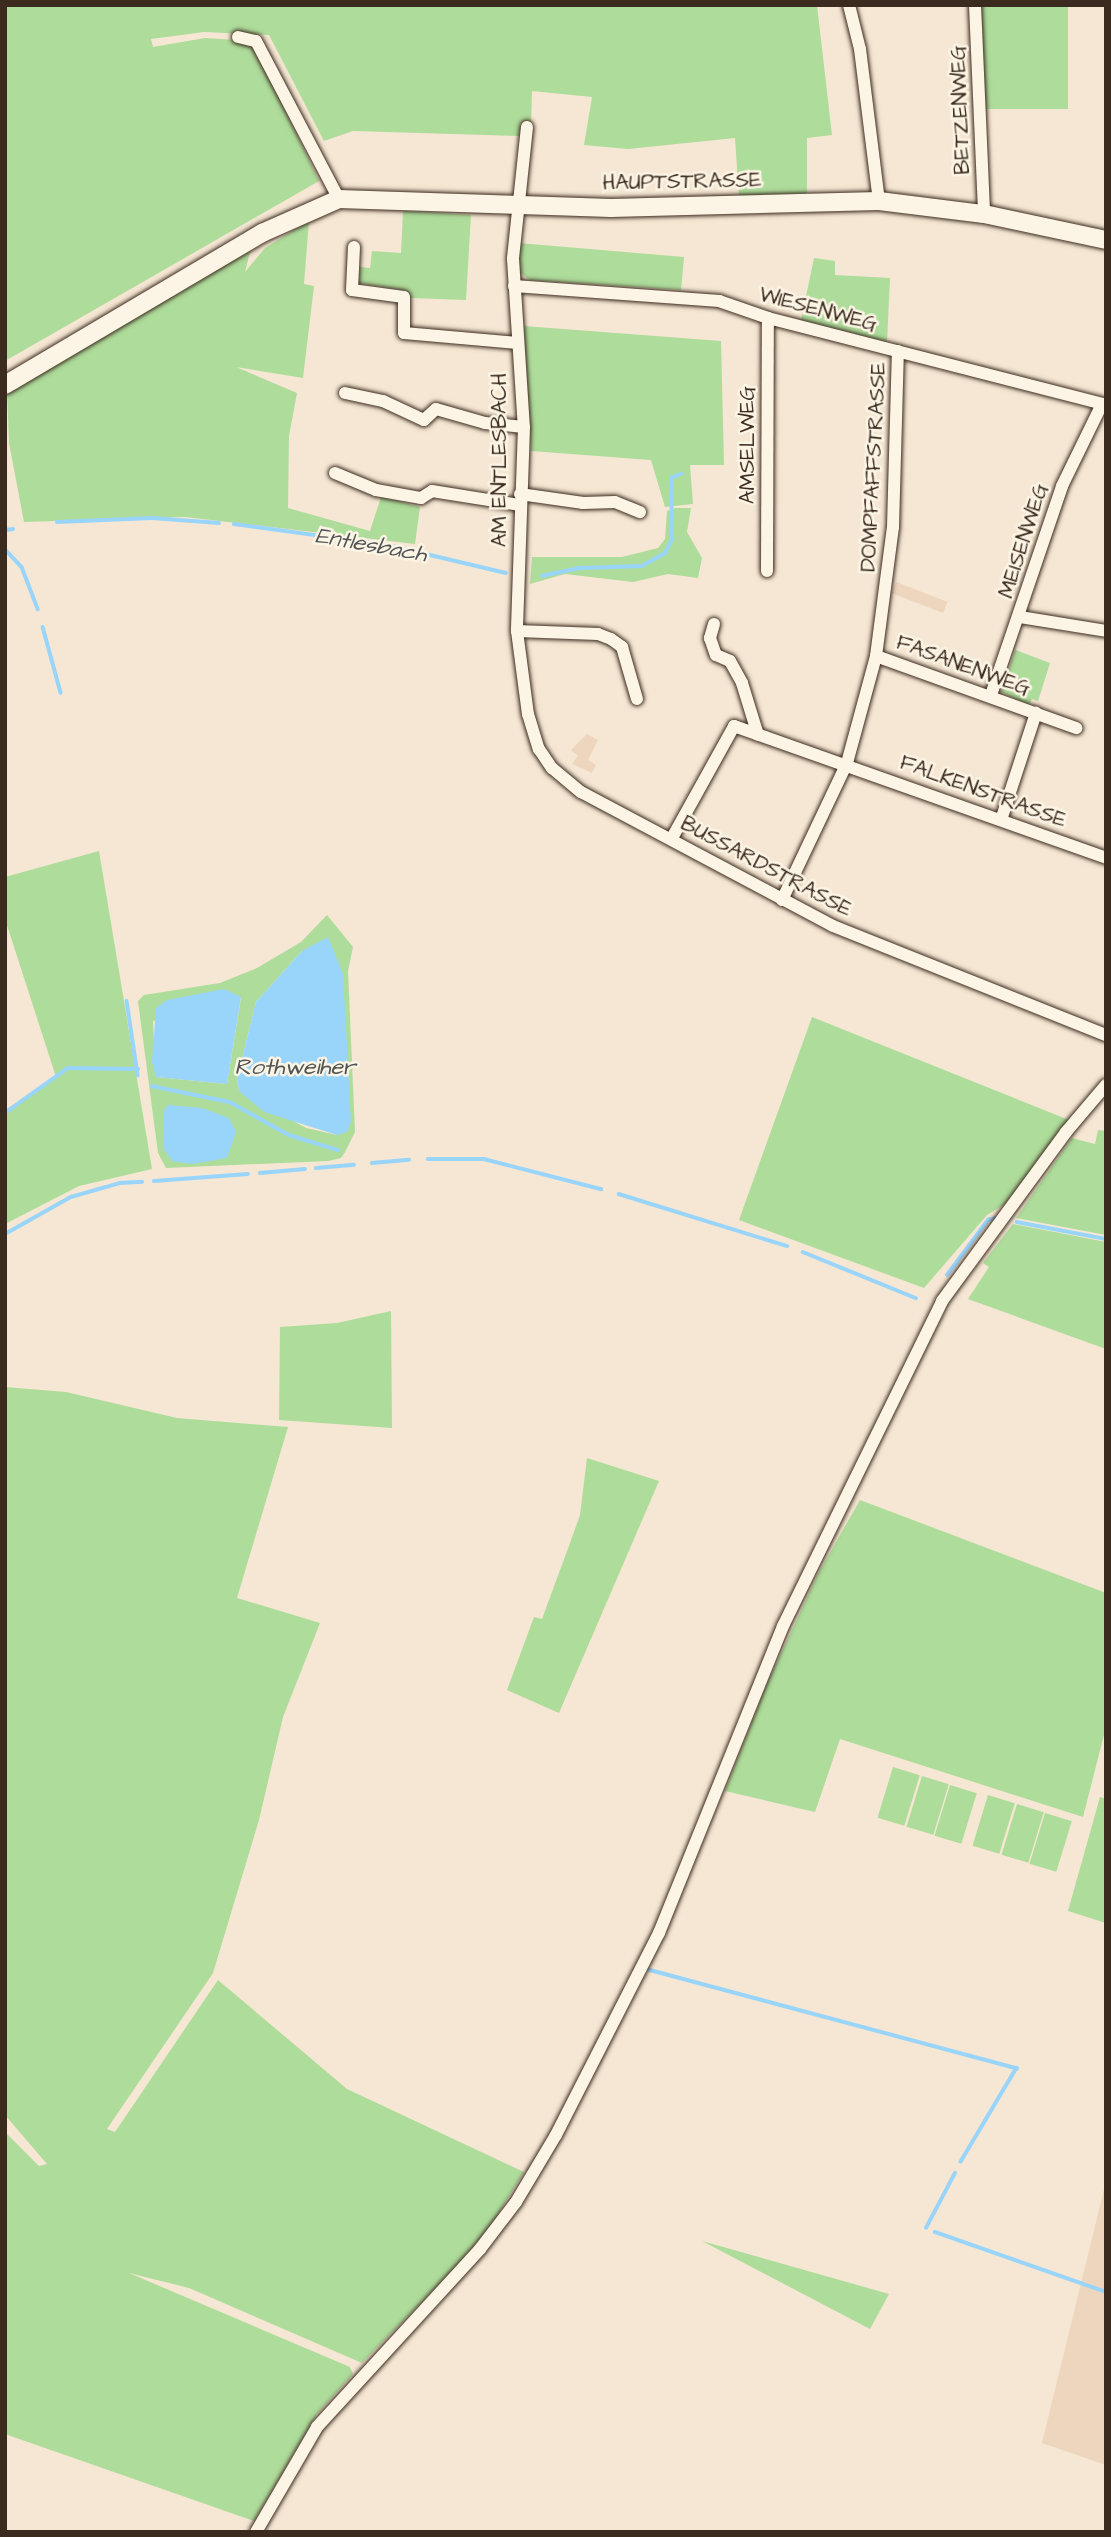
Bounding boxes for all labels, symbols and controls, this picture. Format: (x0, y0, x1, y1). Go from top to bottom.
street label: BETZENWEG (946, 45, 976, 175)
street label: HAUPTSTRASSE (602, 168, 762, 196)
street label: WIESENWEG (756, 282, 880, 338)
street label: DOMPFAFFSTRASSE (856, 362, 892, 572)
street label: AM ENTLESBACH (487, 373, 513, 547)
street label: AMSELWEG (735, 386, 761, 504)
street label: MEISENWEG (994, 481, 1054, 601)
water label: Entlesbach (313, 522, 429, 568)
street label: FASANENWEG (893, 630, 1033, 702)
street label: FALKENSTRASSE (896, 750, 1070, 834)
street label: BUSSARDSTRASSE (676, 811, 856, 923)
water label: Rothweiher (234, 1053, 356, 1081)

